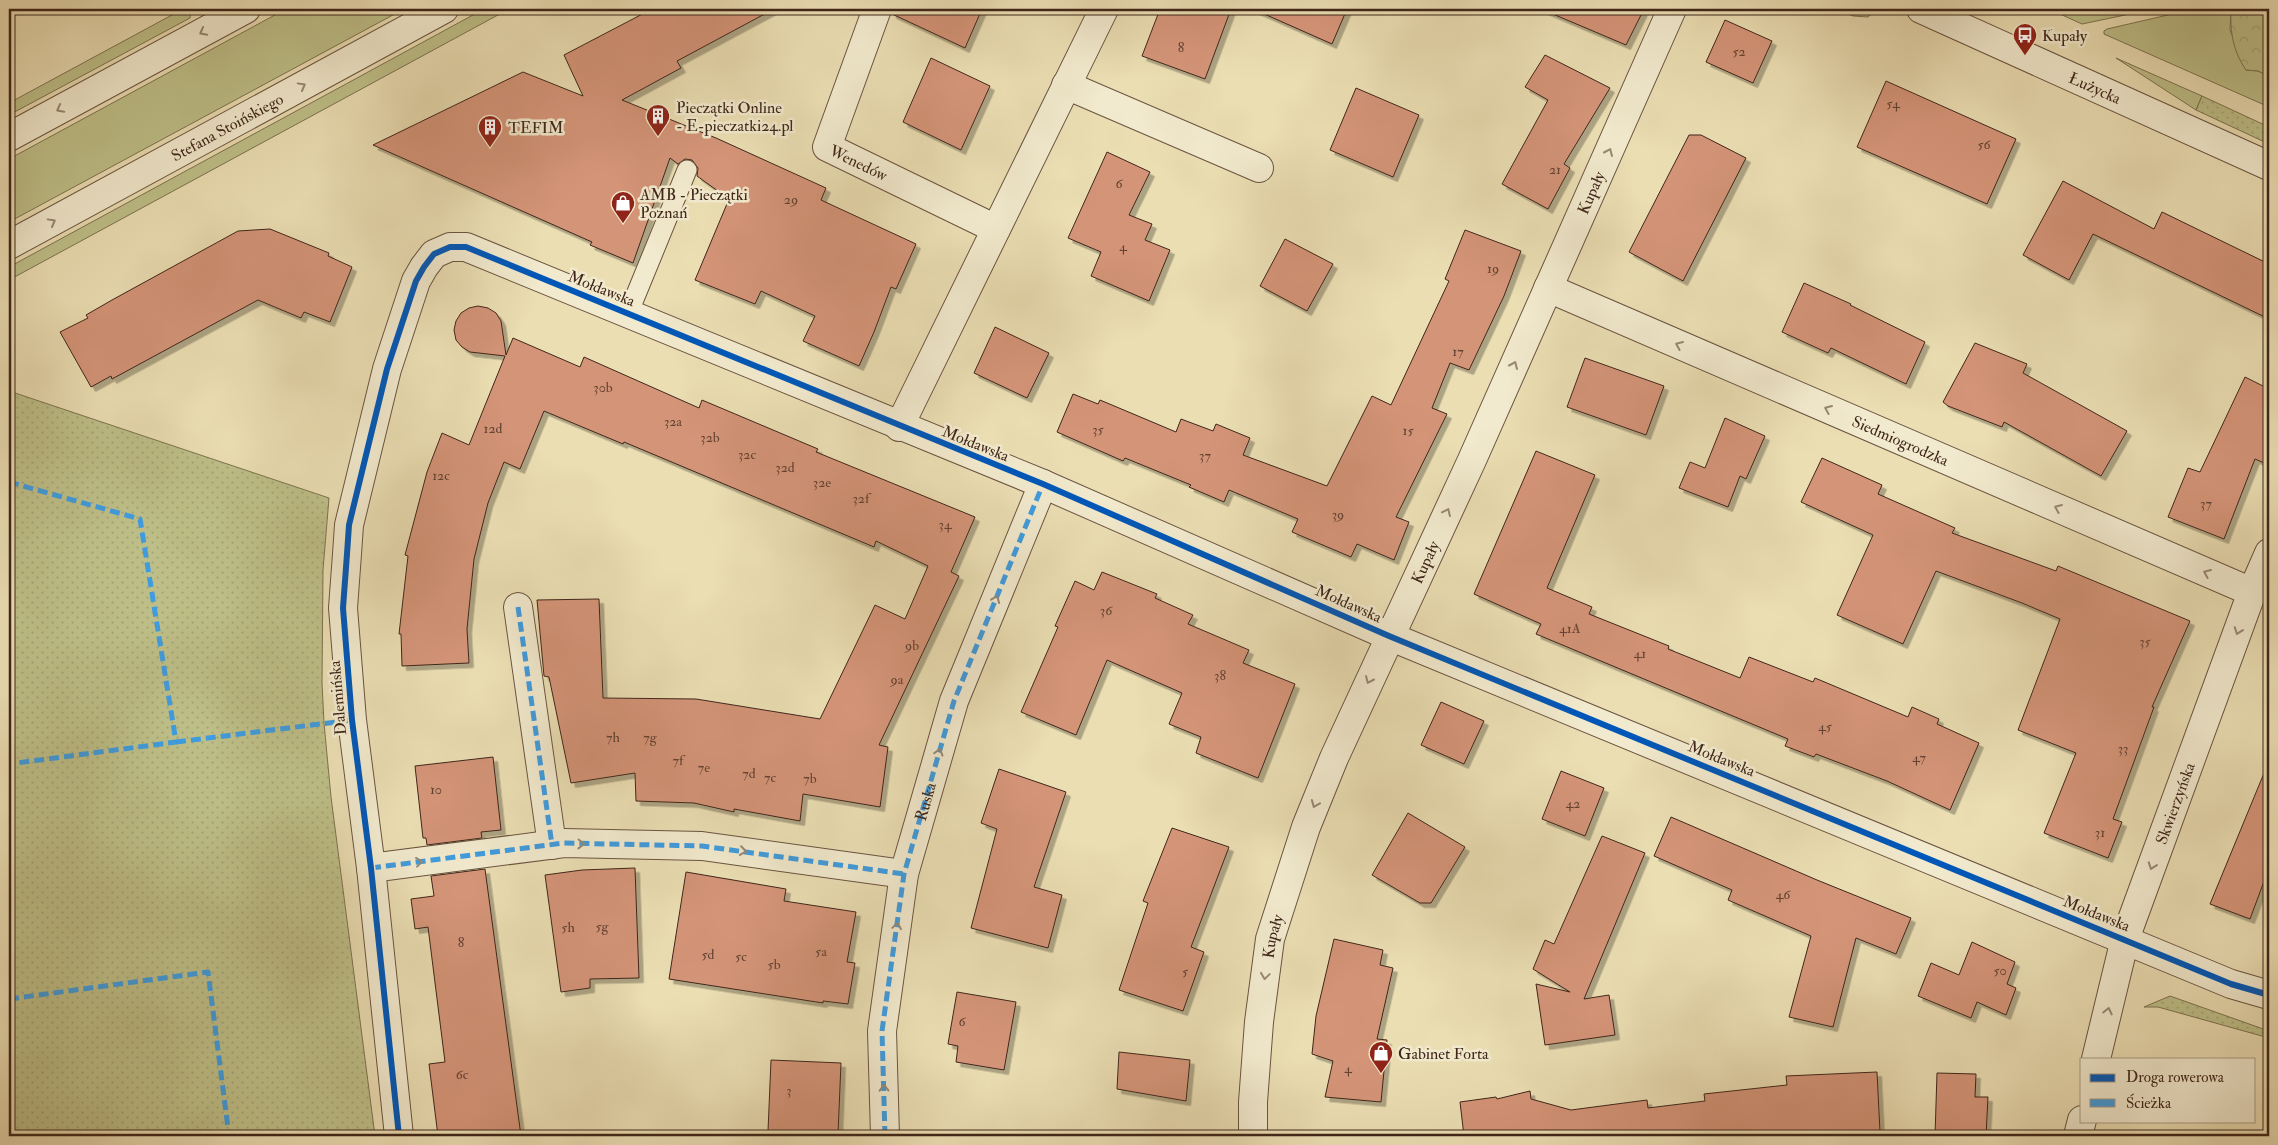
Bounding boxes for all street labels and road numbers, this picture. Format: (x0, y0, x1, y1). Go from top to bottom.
street label: Łużycka (2065, 68, 2124, 109)
street label: Stefana Stoińskiego (168, 89, 287, 166)
street label: Wenedów (825, 140, 891, 186)
street label: Kupały (1573, 168, 1610, 218)
street label: Mołdawska (565, 266, 638, 312)
street label: Siedmiogrodzka (1849, 412, 1952, 471)
street label: Mołdawska (939, 421, 1012, 467)
street label: Kupały (1407, 537, 1445, 587)
street label: Mołdawska (1312, 580, 1385, 628)
street label: Dalemińska (325, 659, 351, 736)
street label: Mołdawska (1685, 736, 1758, 782)
street label: Skwierzyńska (2151, 759, 2200, 847)
street label: Ruska (911, 780, 941, 823)
street label: Mołdawska (2060, 891, 2133, 937)
street label: Kupały (1259, 911, 1289, 960)

